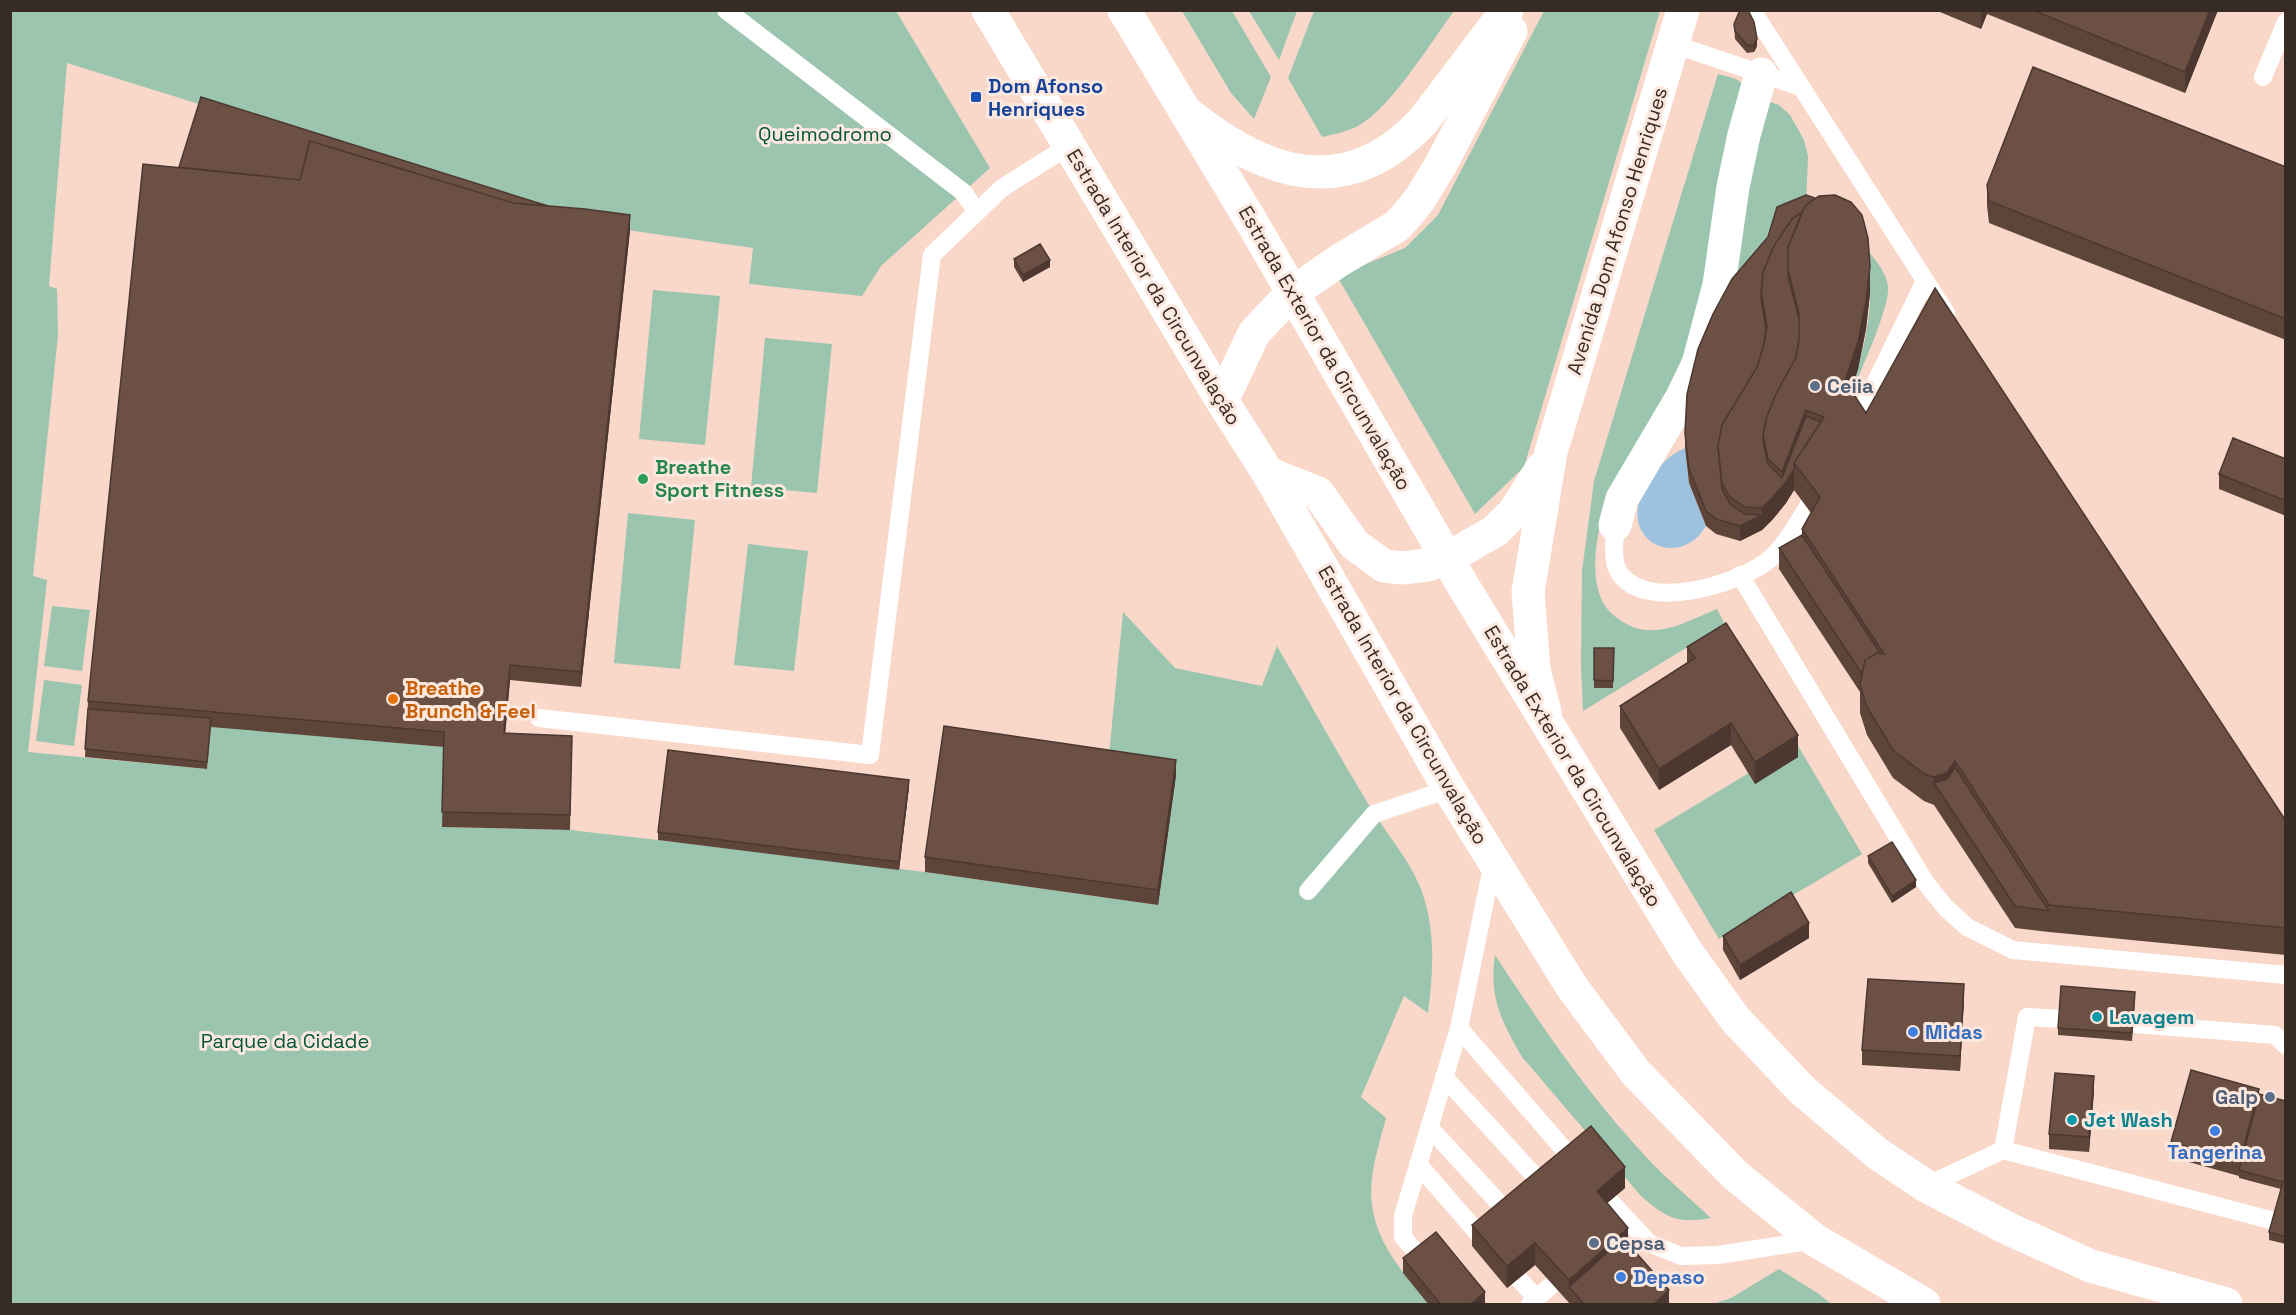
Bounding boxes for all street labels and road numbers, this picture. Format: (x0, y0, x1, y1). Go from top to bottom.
street label: Avenida Dom Afonso Henriques (1561, 84, 1673, 378)
street label: Estrada Interior da Circunvalação (1061, 144, 1247, 430)
street label: Estrada Exterior da Circunvalação (1233, 201, 1417, 495)
street label: Estrada Interior da Circunvalação (1312, 561, 1494, 849)
street label: Estrada Exterior da Circunvalação (1478, 620, 1668, 912)

